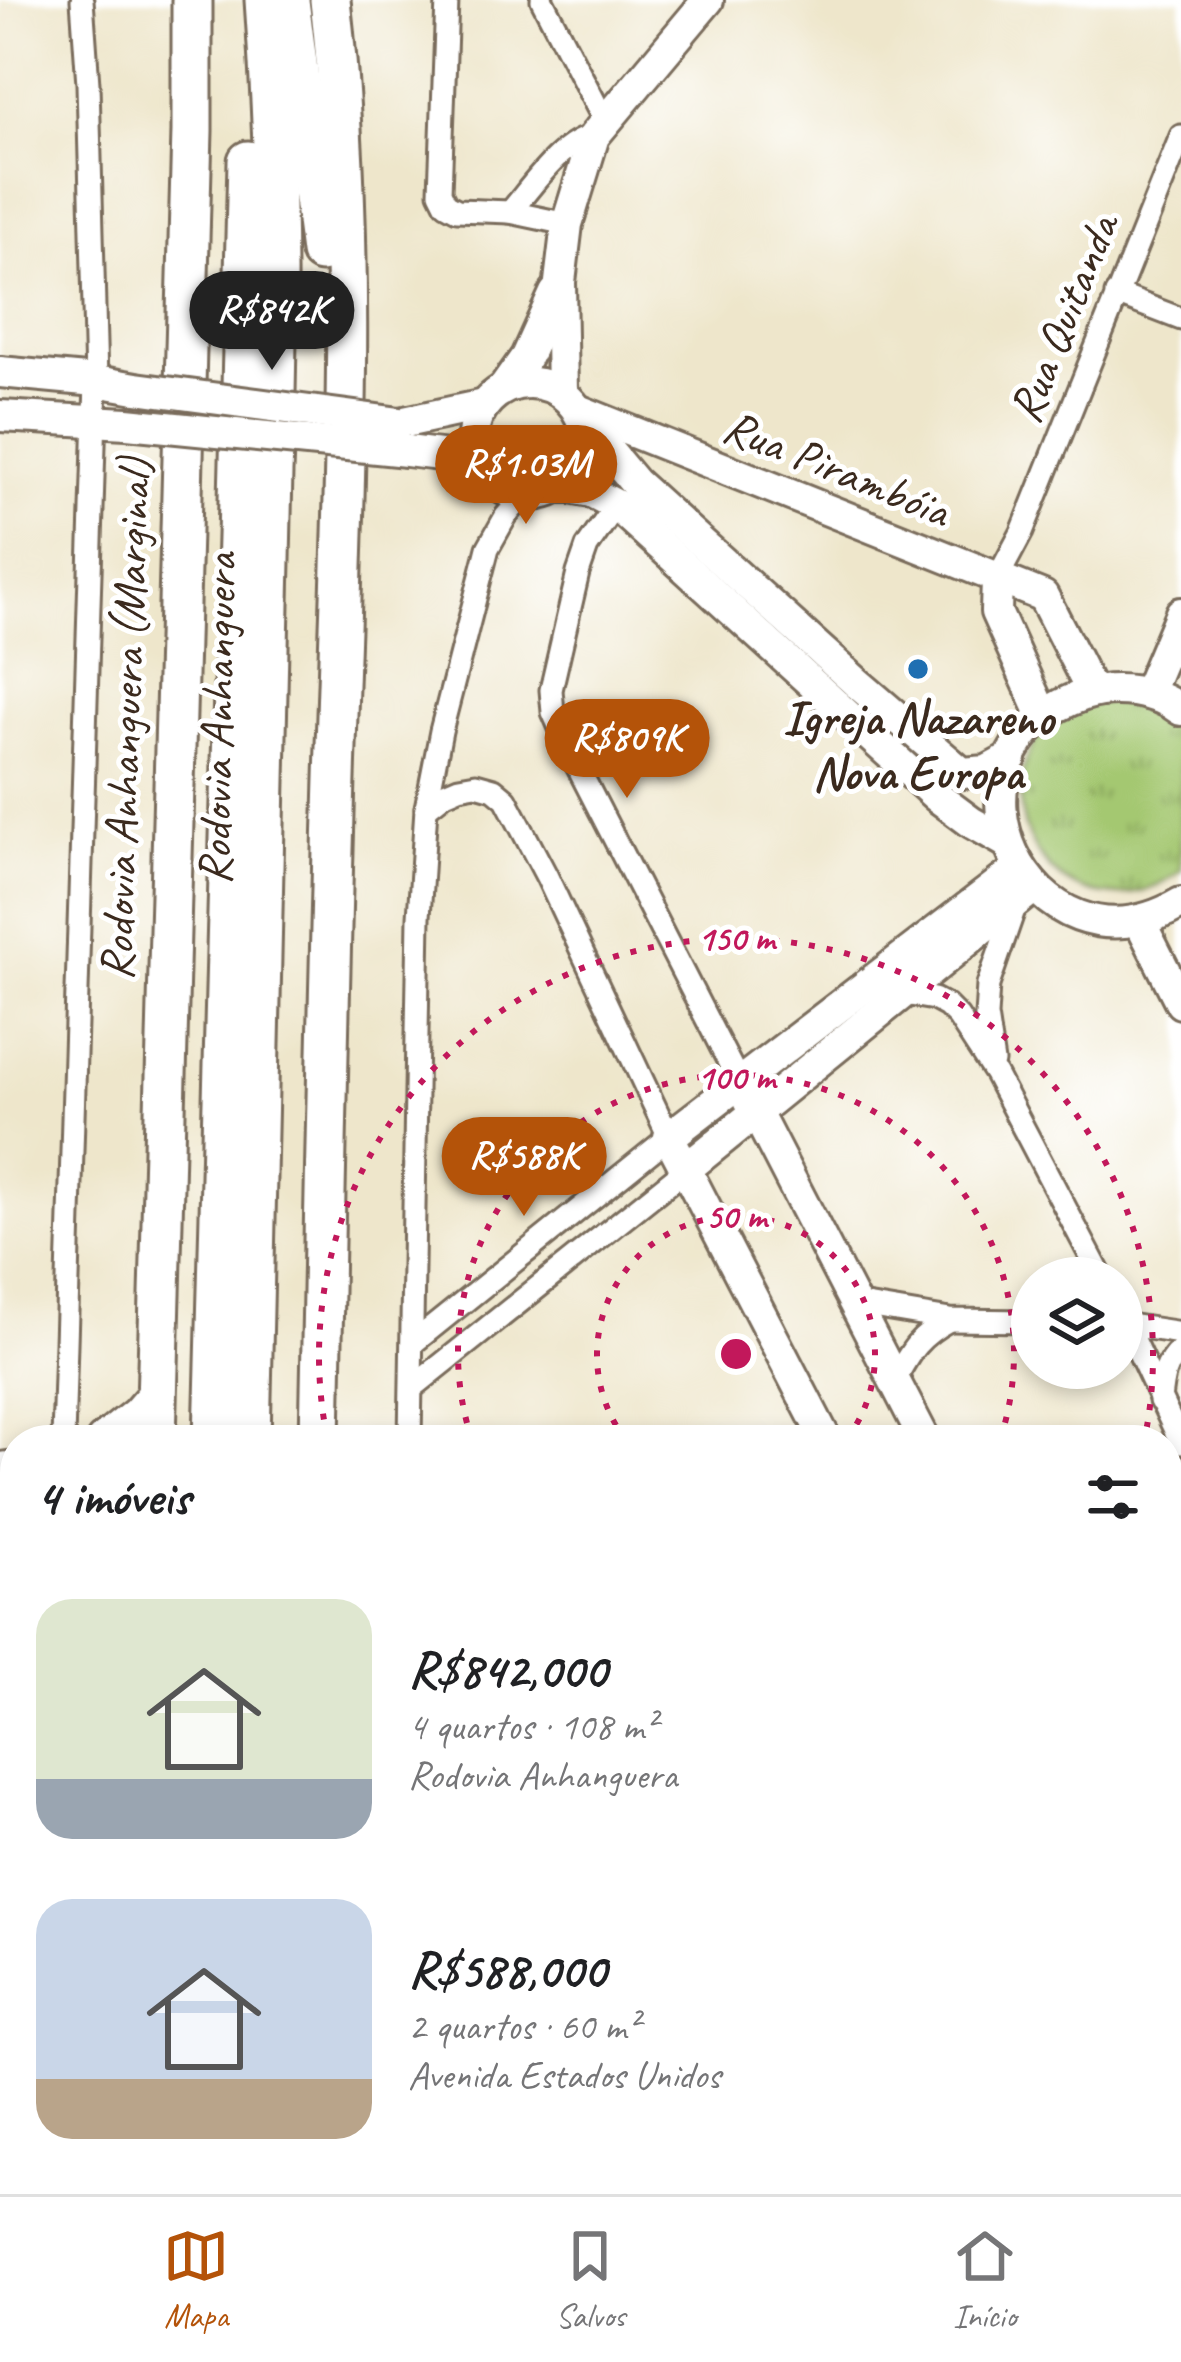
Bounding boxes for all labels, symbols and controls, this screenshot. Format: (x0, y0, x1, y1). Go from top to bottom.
street label: Rua Quitanda (994, 202, 1133, 431)
pin: R$842K (174, 271, 370, 373)
text: R$842K (216, 285, 328, 334)
street label: Rua Pirambóia (715, 396, 961, 541)
pin: R$1.03M (415, 425, 637, 527)
text: R$1.03M (462, 439, 590, 488)
street label: Rodovia Anhanguera (Marginal) (86, 455, 164, 981)
street label: Rodovia Anhanguera (184, 550, 250, 885)
marker: Igreja Nazareno Nova Europa (905, 656, 931, 682)
place label: Igreja Nazareno Nova Europa (783, 688, 1057, 803)
pin: R$809K (529, 699, 725, 801)
text: R$809K (572, 713, 682, 762)
text: 150 m (697, 915, 778, 961)
text: 100 m (697, 1054, 778, 1100)
pin: R$588K (426, 1117, 622, 1219)
text: R$588K (469, 1131, 579, 1180)
text: 50 m (705, 1193, 770, 1239)
map controls (1011, 1257, 1143, 1389)
button: layers (1011, 1257, 1143, 1389)
centre of rings (715, 1333, 757, 1375)
icon: filters (1080, 1464, 1146, 1530)
text: 4 imóveis (36, 1465, 190, 1529)
text: R$842,000 (408, 1638, 607, 1702)
icon: home (132, 1647, 276, 1791)
text: 4 quartos · 108 m² (408, 1702, 656, 1751)
text: Rodovia Anhanguera (408, 1751, 677, 1800)
text: R$588,000 (408, 1938, 606, 2002)
icon: home (132, 1947, 276, 2091)
text: 2 quartos · 60 m² (408, 2002, 638, 2051)
text: Avenida Estados Unidos (408, 2051, 720, 2100)
tab: Mapa (163, 2223, 229, 2337)
tab: Salvos (556, 2223, 625, 2337)
tab: Início (952, 2223, 1018, 2337)

